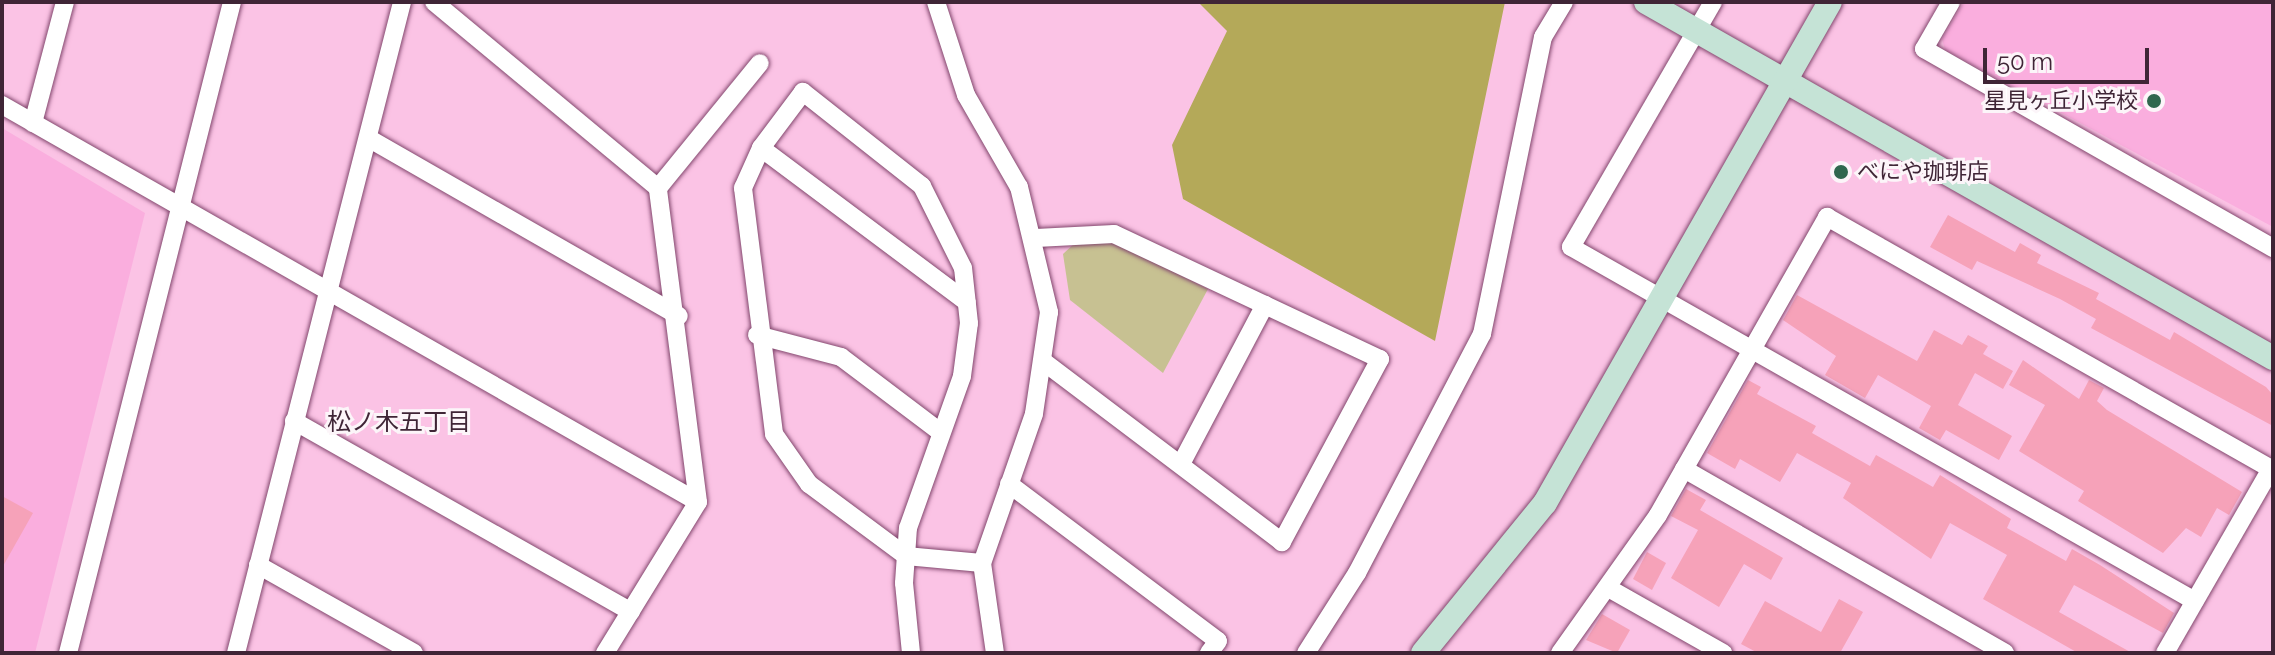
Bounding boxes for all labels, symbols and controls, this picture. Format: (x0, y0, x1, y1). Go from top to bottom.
scale bar (1987, 32, 2153, 82)
text: 50 m (1997, 47, 2053, 76)
place label: 星見ヶ丘小学校 (1984, 88, 2138, 114)
marker: 星見ヶ丘小学校 (2145, 92, 2163, 110)
place label: べにや珈琲店 (1857, 159, 1989, 185)
marker: べにや珈琲店 (1832, 163, 1850, 181)
district label: 松ノ木五丁目 (327, 408, 471, 436)

